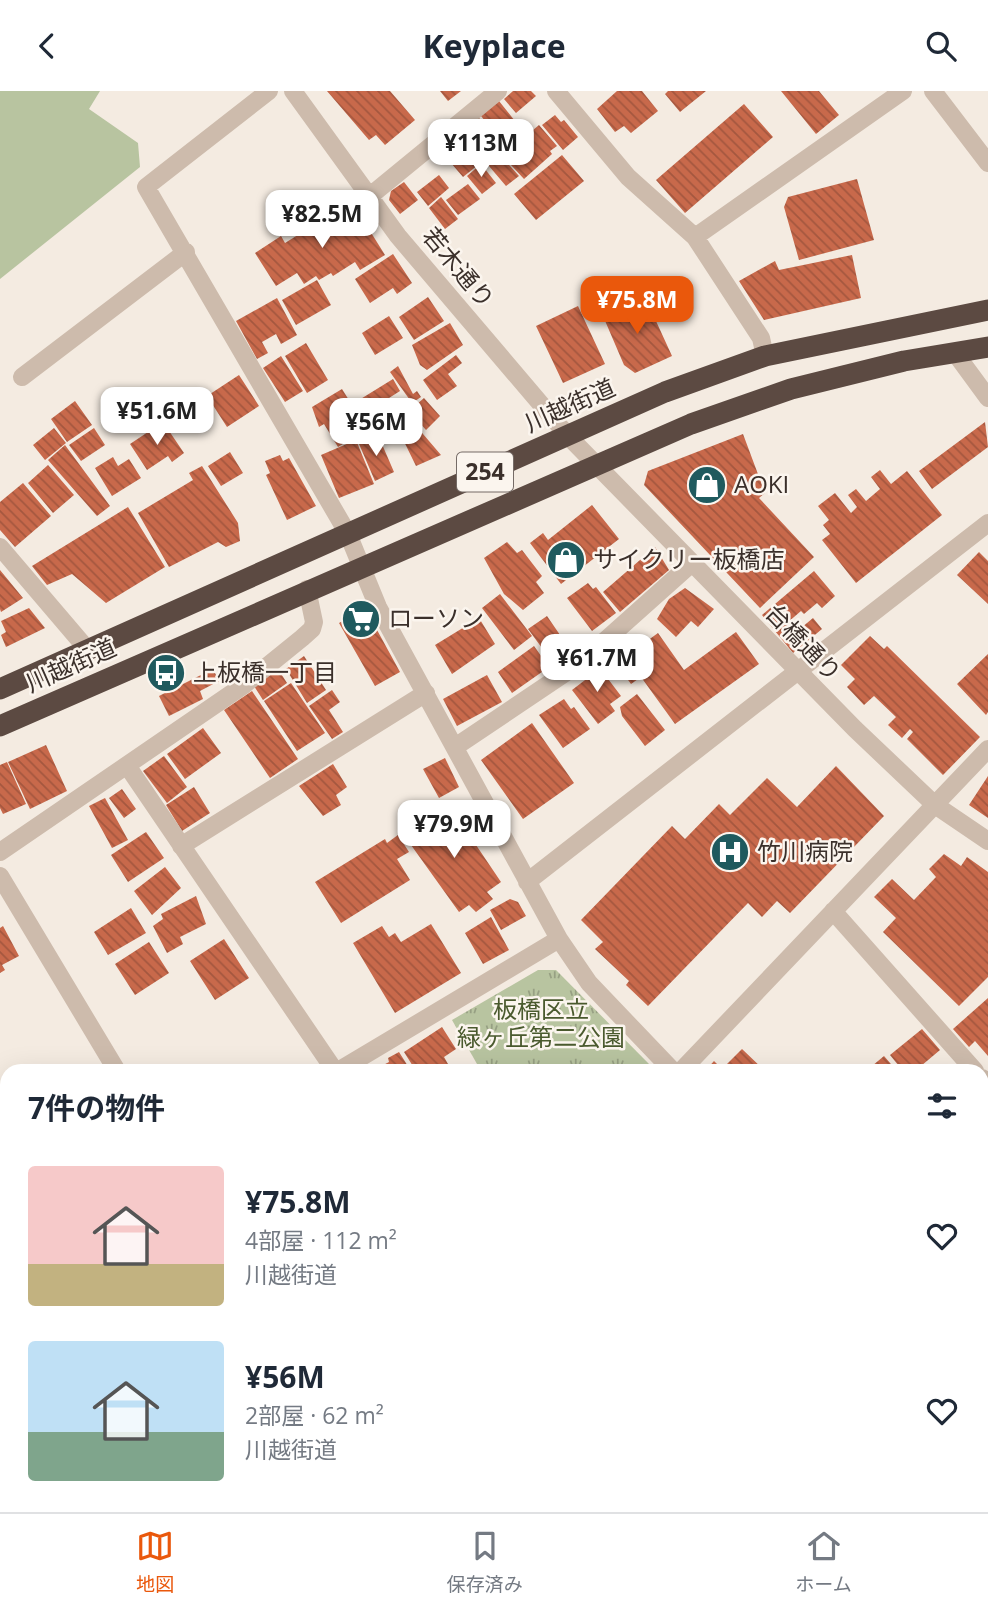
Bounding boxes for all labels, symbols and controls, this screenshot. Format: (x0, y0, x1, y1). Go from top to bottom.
text: Keyplace (422, 24, 566, 67)
icon: back (28, 27, 66, 65)
icon: search (922, 27, 960, 65)
pin: ¥113M (432, 119, 530, 179)
text: ¥113M (444, 126, 518, 158)
pin: ¥82.5M (265, 191, 379, 250)
text: ¥82.5M (282, 197, 362, 229)
street label: 若木通り (416, 220, 503, 314)
pin: ¥75.8M (580, 277, 694, 336)
text: ¥75.8M (597, 283, 677, 315)
street label: 川越街道 (519, 370, 620, 439)
pin: ¥51.6M (100, 387, 214, 447)
text: ¥51.6M (117, 394, 197, 426)
pin: ¥56M (335, 399, 417, 458)
text: ¥56M (345, 405, 407, 437)
road number: 254 (457, 453, 513, 491)
shop icon: AOKI (686, 464, 728, 506)
place label: AOKI (734, 467, 789, 500)
shop icon: サイクリー板橋店 (545, 539, 587, 581)
place label: サイクリー板橋店 (593, 542, 785, 575)
street label: 台橋通り (759, 596, 849, 688)
supermarket icon: ローソン (340, 598, 382, 640)
place label: ローソン (388, 601, 484, 634)
street label: 川越街道 (20, 630, 121, 699)
pin: ¥61.7M (540, 635, 654, 694)
text: ¥61.7M (557, 641, 637, 673)
bus stop icon: 上板橋一丁目 (145, 652, 187, 694)
place label: 上板橋一丁目 (193, 655, 337, 688)
pin: ¥79.9M (397, 801, 511, 860)
text: ¥79.9M (414, 807, 494, 839)
hospital icon: 竹川病院 (709, 831, 751, 873)
place label: 竹川病院 (757, 834, 853, 867)
park label: 板橋区立 緑ヶ丘第二公園 (457, 992, 625, 1053)
text: 7件の物件 (28, 1087, 165, 1128)
icon: filters (923, 1087, 961, 1125)
text: ¥75.8M (245, 1181, 350, 1222)
icon: home (84, 1194, 168, 1278)
icon: heart (923, 1217, 961, 1255)
text: 4部屋 · 112 m² (245, 1224, 397, 1256)
text: 川越街道 (245, 1258, 337, 1290)
text: ¥56M (245, 1356, 325, 1397)
icon: home (84, 1369, 168, 1453)
icon: heart (923, 1392, 961, 1430)
text: 2部屋 · 62 m² (245, 1399, 384, 1431)
text: 川越街道 (245, 1433, 337, 1465)
tab: 地図 (136, 1527, 174, 1597)
tab: 保存済み (447, 1527, 523, 1597)
tab: ホーム (795, 1527, 852, 1597)

